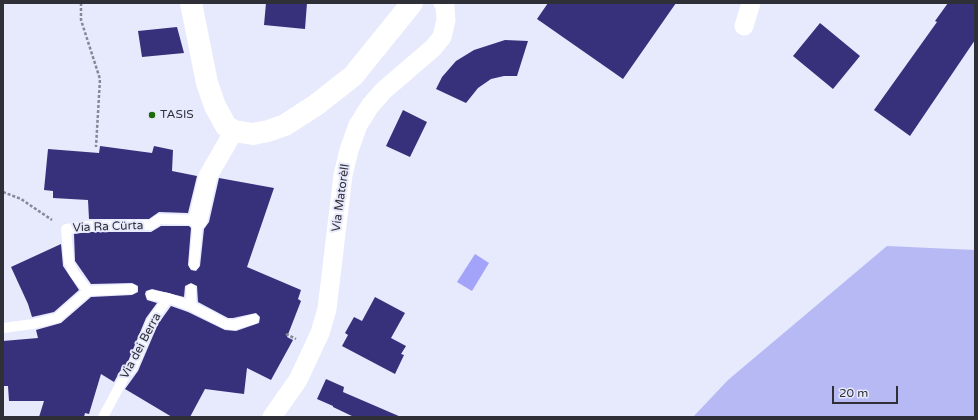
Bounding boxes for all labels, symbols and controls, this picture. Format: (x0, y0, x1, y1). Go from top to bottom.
place label: TASIS (160, 108, 194, 122)
marker: TASIS (147, 110, 157, 120)
street label: Via Matorèll (329, 163, 353, 233)
street label: Via Ra Cürta (72, 219, 144, 235)
street label: Via dei Berra (118, 311, 164, 381)
scale bar (834, 378, 900, 404)
text: 20 m (839, 386, 868, 400)

